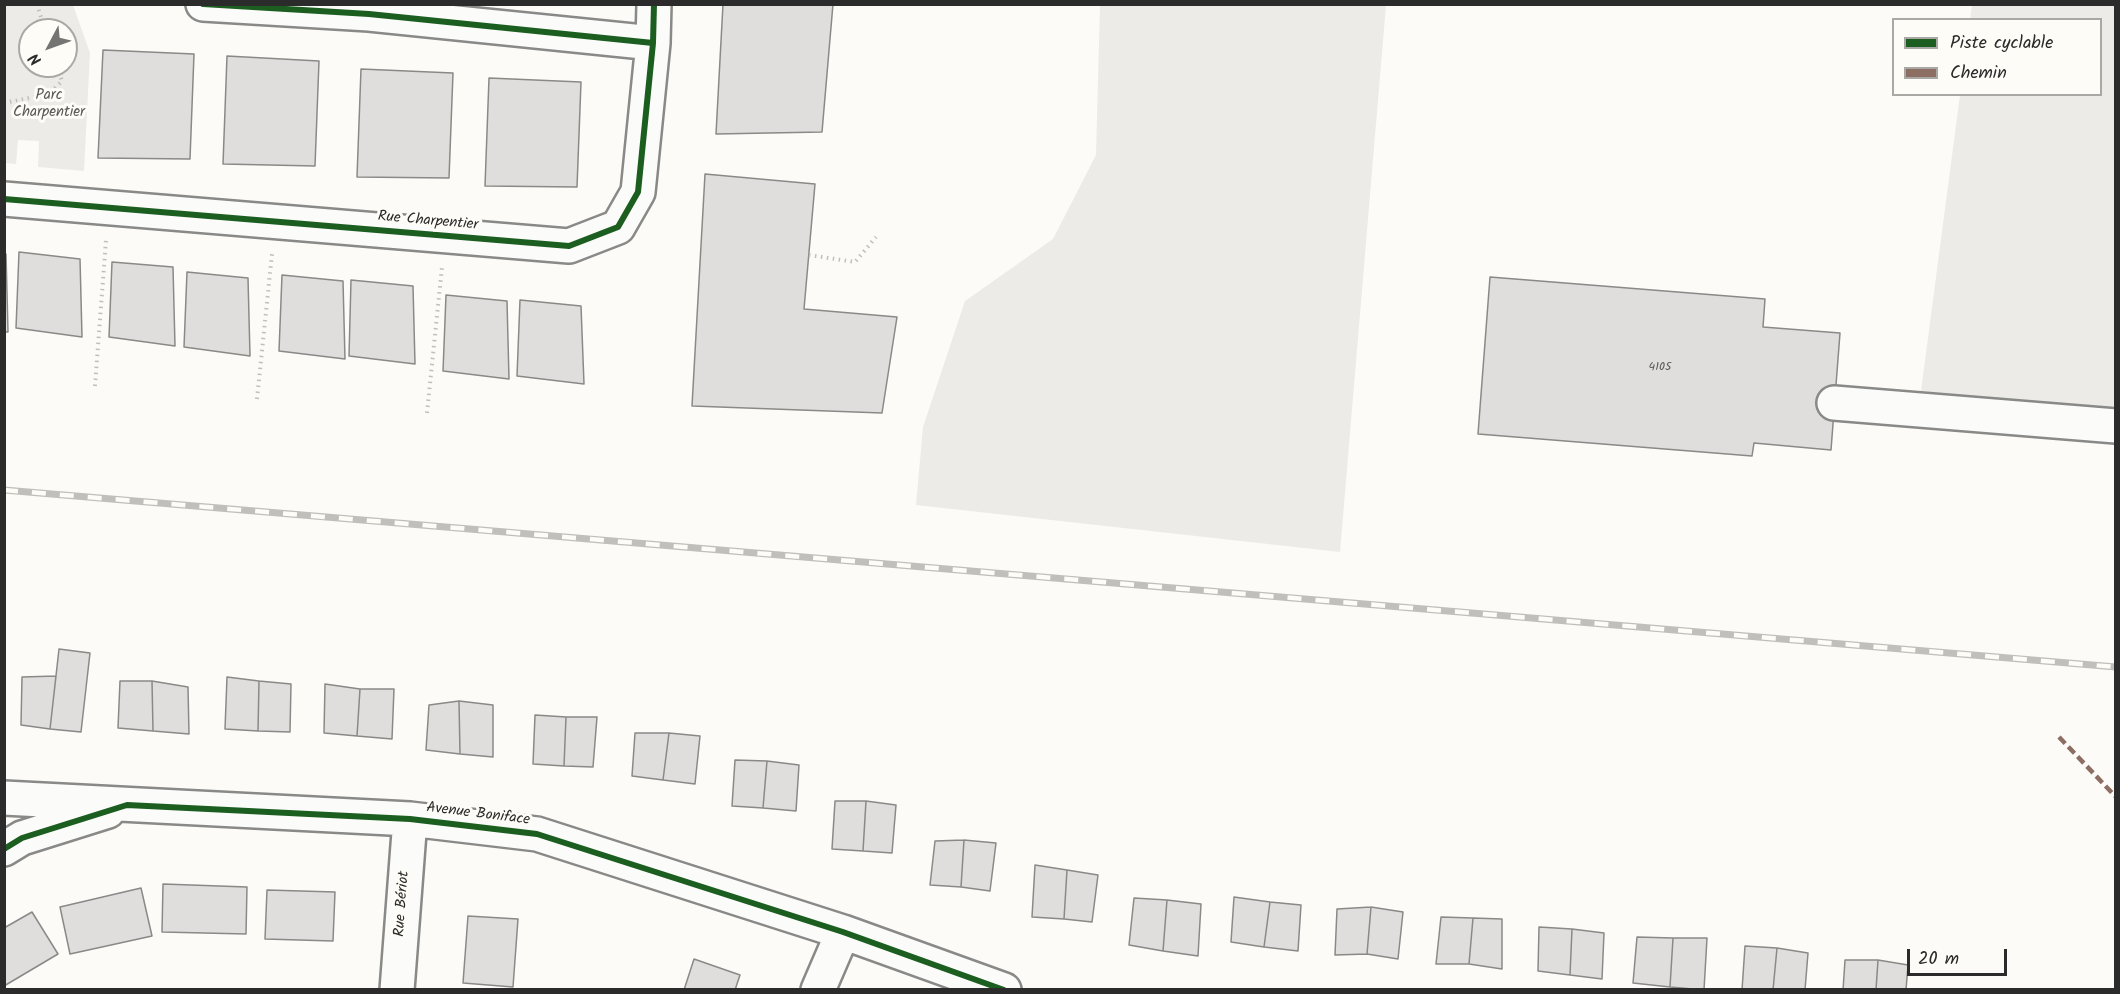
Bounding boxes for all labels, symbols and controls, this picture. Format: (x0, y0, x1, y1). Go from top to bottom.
north arrow (18, 18, 78, 78)
legend (1892, 18, 2102, 96)
text: Piste cyclable (1950, 29, 2053, 58)
text: N (23, 47, 48, 71)
text: Chemin (1950, 59, 2007, 88)
park label: Parc Charpentier (13, 87, 85, 122)
street label: Rue Charpentier (377, 209, 479, 235)
house number: 4105 (1649, 361, 1671, 375)
street label: Avenue Boniface (425, 800, 531, 830)
street label: Rue Bériot (392, 870, 414, 938)
scale bar (1910, 937, 2010, 975)
text: 20 m (1918, 945, 1959, 974)

